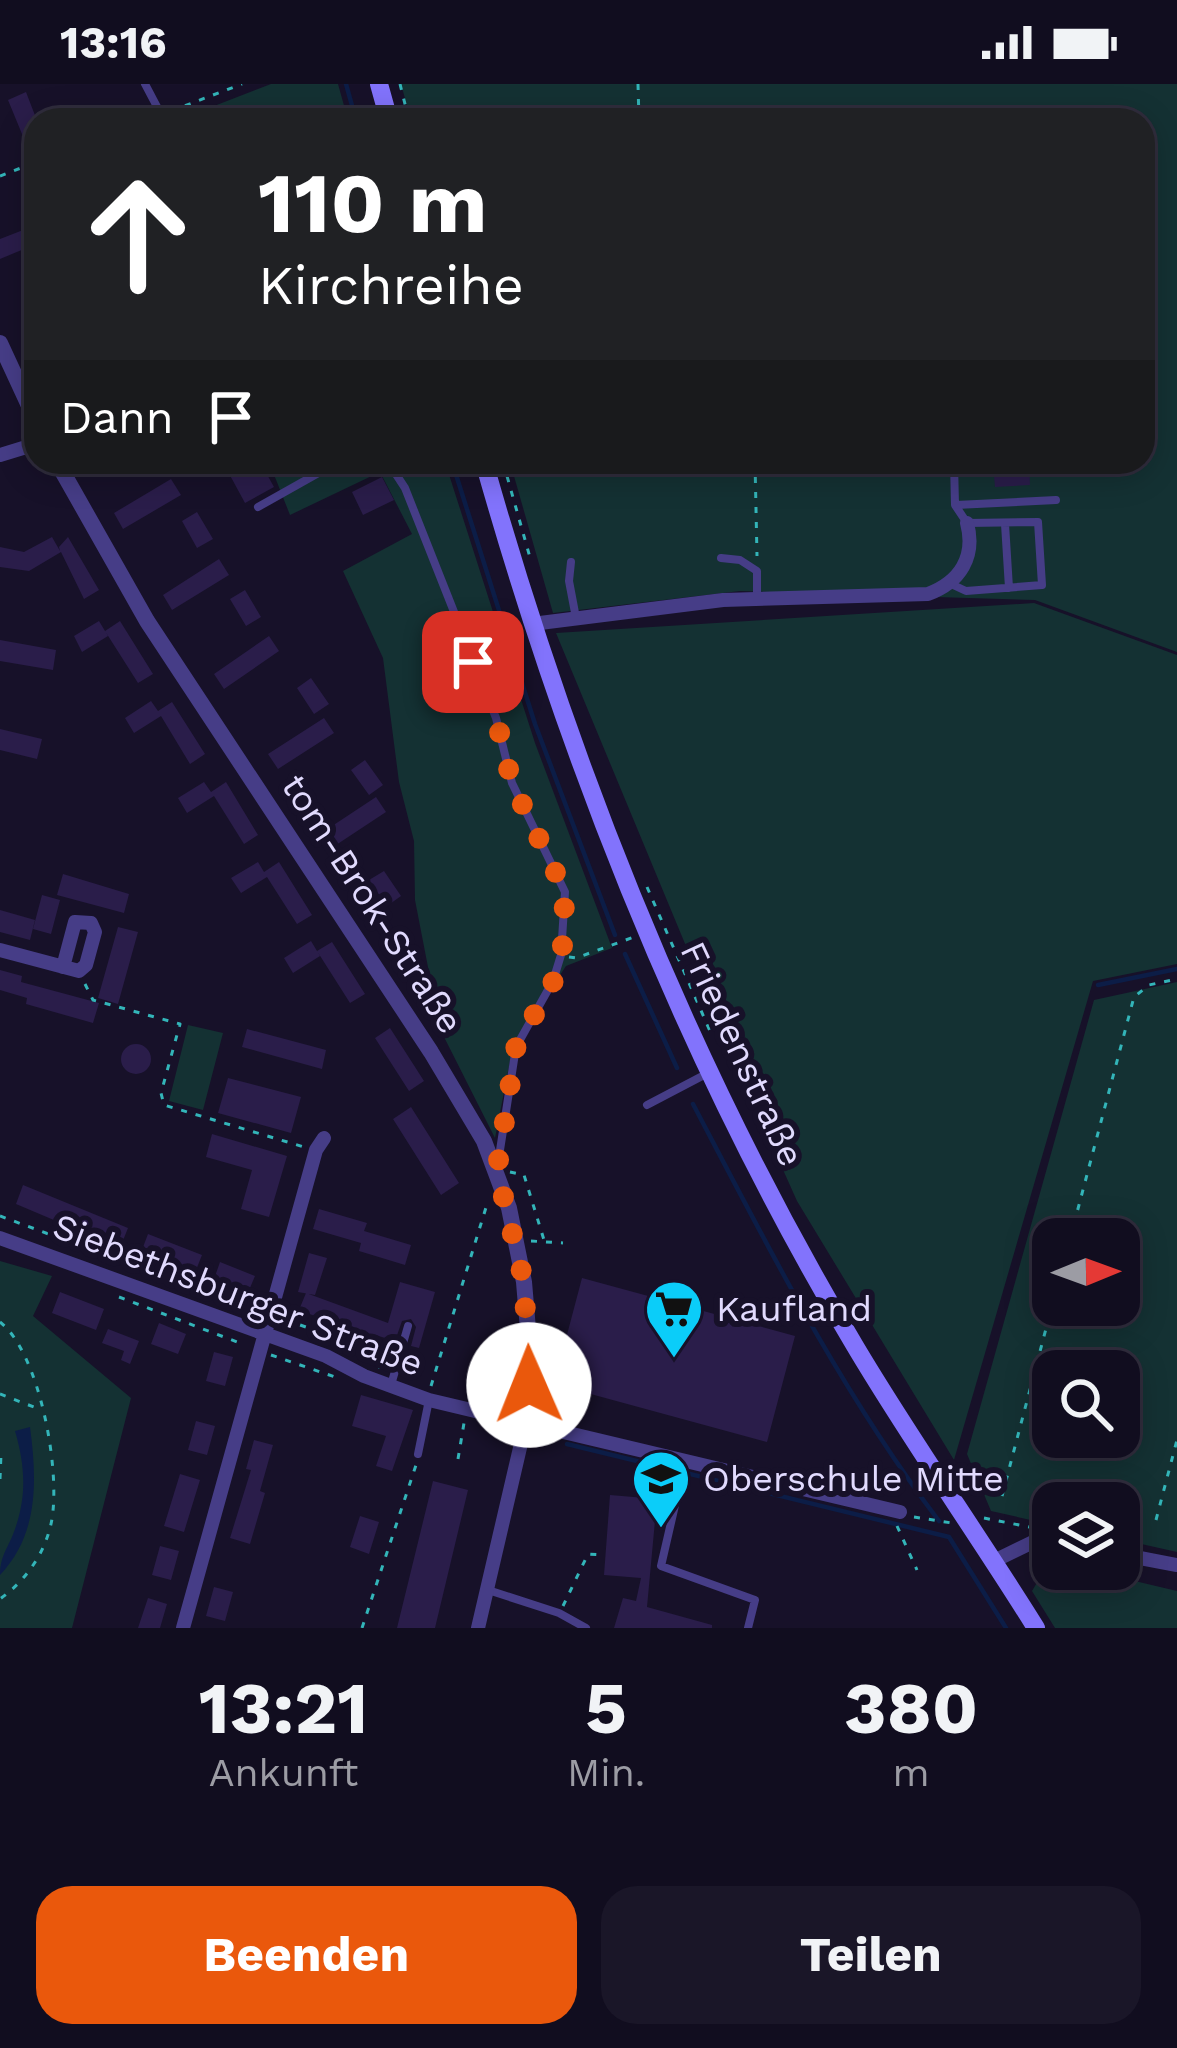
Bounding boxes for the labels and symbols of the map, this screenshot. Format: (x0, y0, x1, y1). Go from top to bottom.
pin (422, 611, 524, 713)
street label: tom-Brok-Straße (273, 767, 471, 1041)
street label: Friedenstraße (672, 935, 812, 1173)
street label: Siebethsburger Straße (47, 1205, 429, 1385)
north arrow (1032, 1218, 1140, 1326)
supermarket icon: Kaufland (643, 1278, 705, 1360)
place label: Kaufland (716, 1288, 872, 1330)
position arrow (466, 1322, 592, 1448)
school or university icon: Oberschule Mitte (630, 1448, 692, 1530)
place label: Oberschule Mitte (703, 1458, 1004, 1500)

